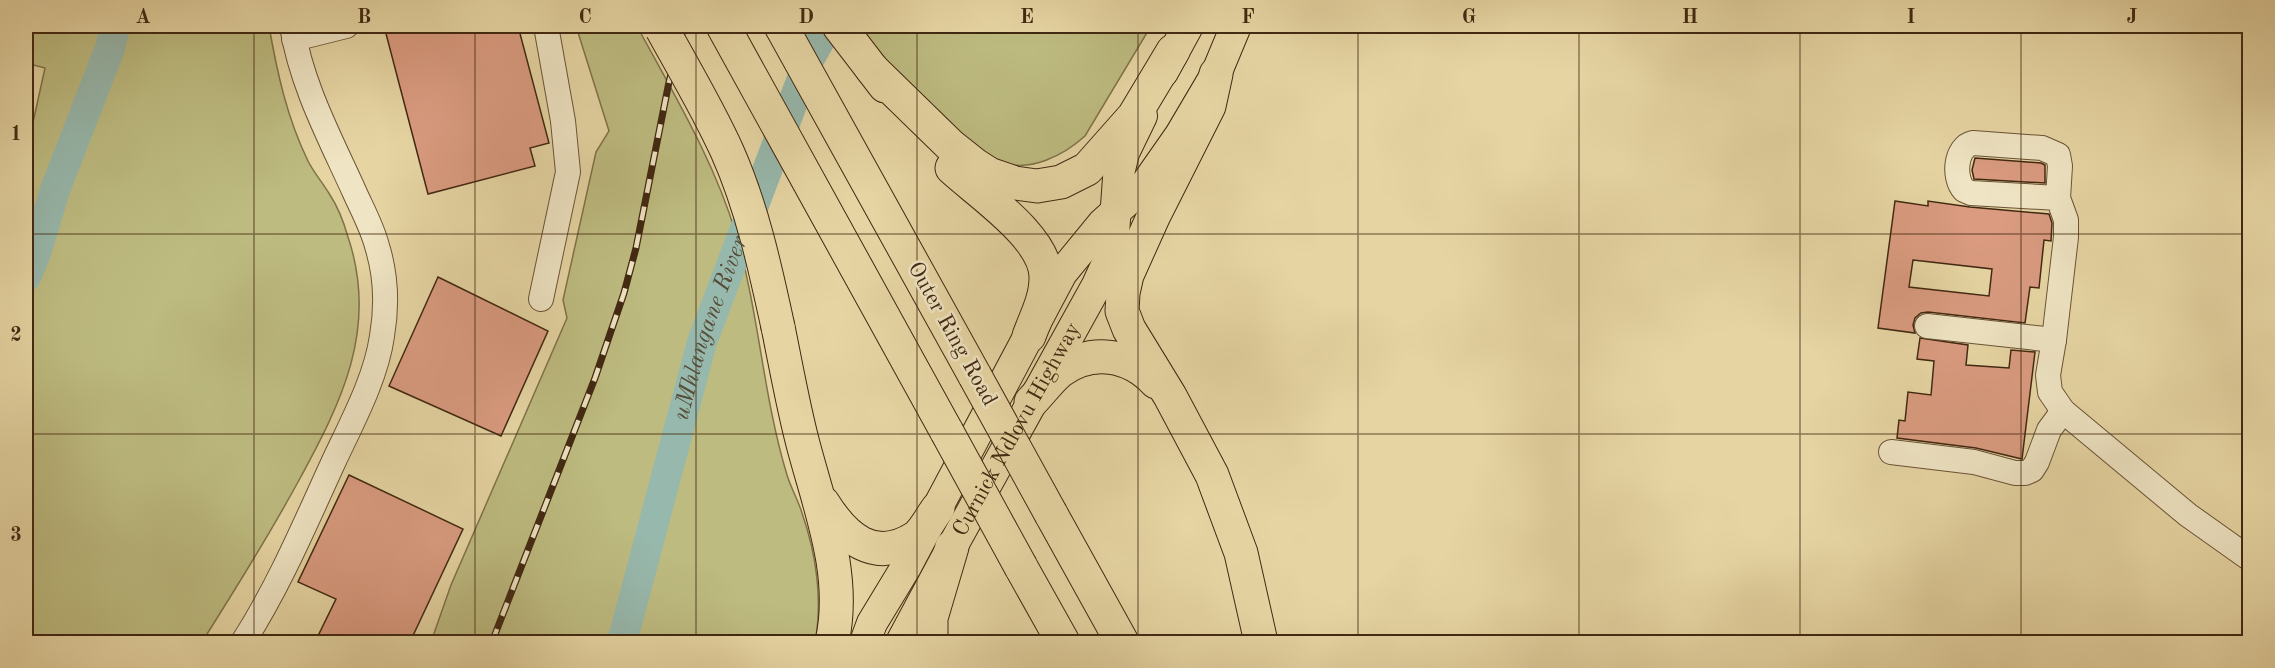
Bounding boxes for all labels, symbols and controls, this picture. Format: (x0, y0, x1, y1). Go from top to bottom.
text: A (135, 8, 151, 28)
text: B (357, 8, 371, 28)
text: C (578, 8, 592, 28)
text: D (798, 8, 814, 28)
text: E (1020, 8, 1034, 28)
text: F (1241, 8, 1255, 28)
text: G (1462, 8, 1476, 28)
text: H (1682, 8, 1698, 28)
text: I (1907, 8, 1915, 28)
text: J (2127, 8, 2138, 28)
text: 1 (10, 125, 22, 145)
water label: uMhlangane River (670, 233, 753, 423)
street label: Outer Ring Road (903, 258, 1001, 410)
street label: Curnick Ndlovu Highway (949, 319, 1085, 540)
text: 2 (10, 326, 22, 346)
text: 3 (10, 526, 22, 546)

